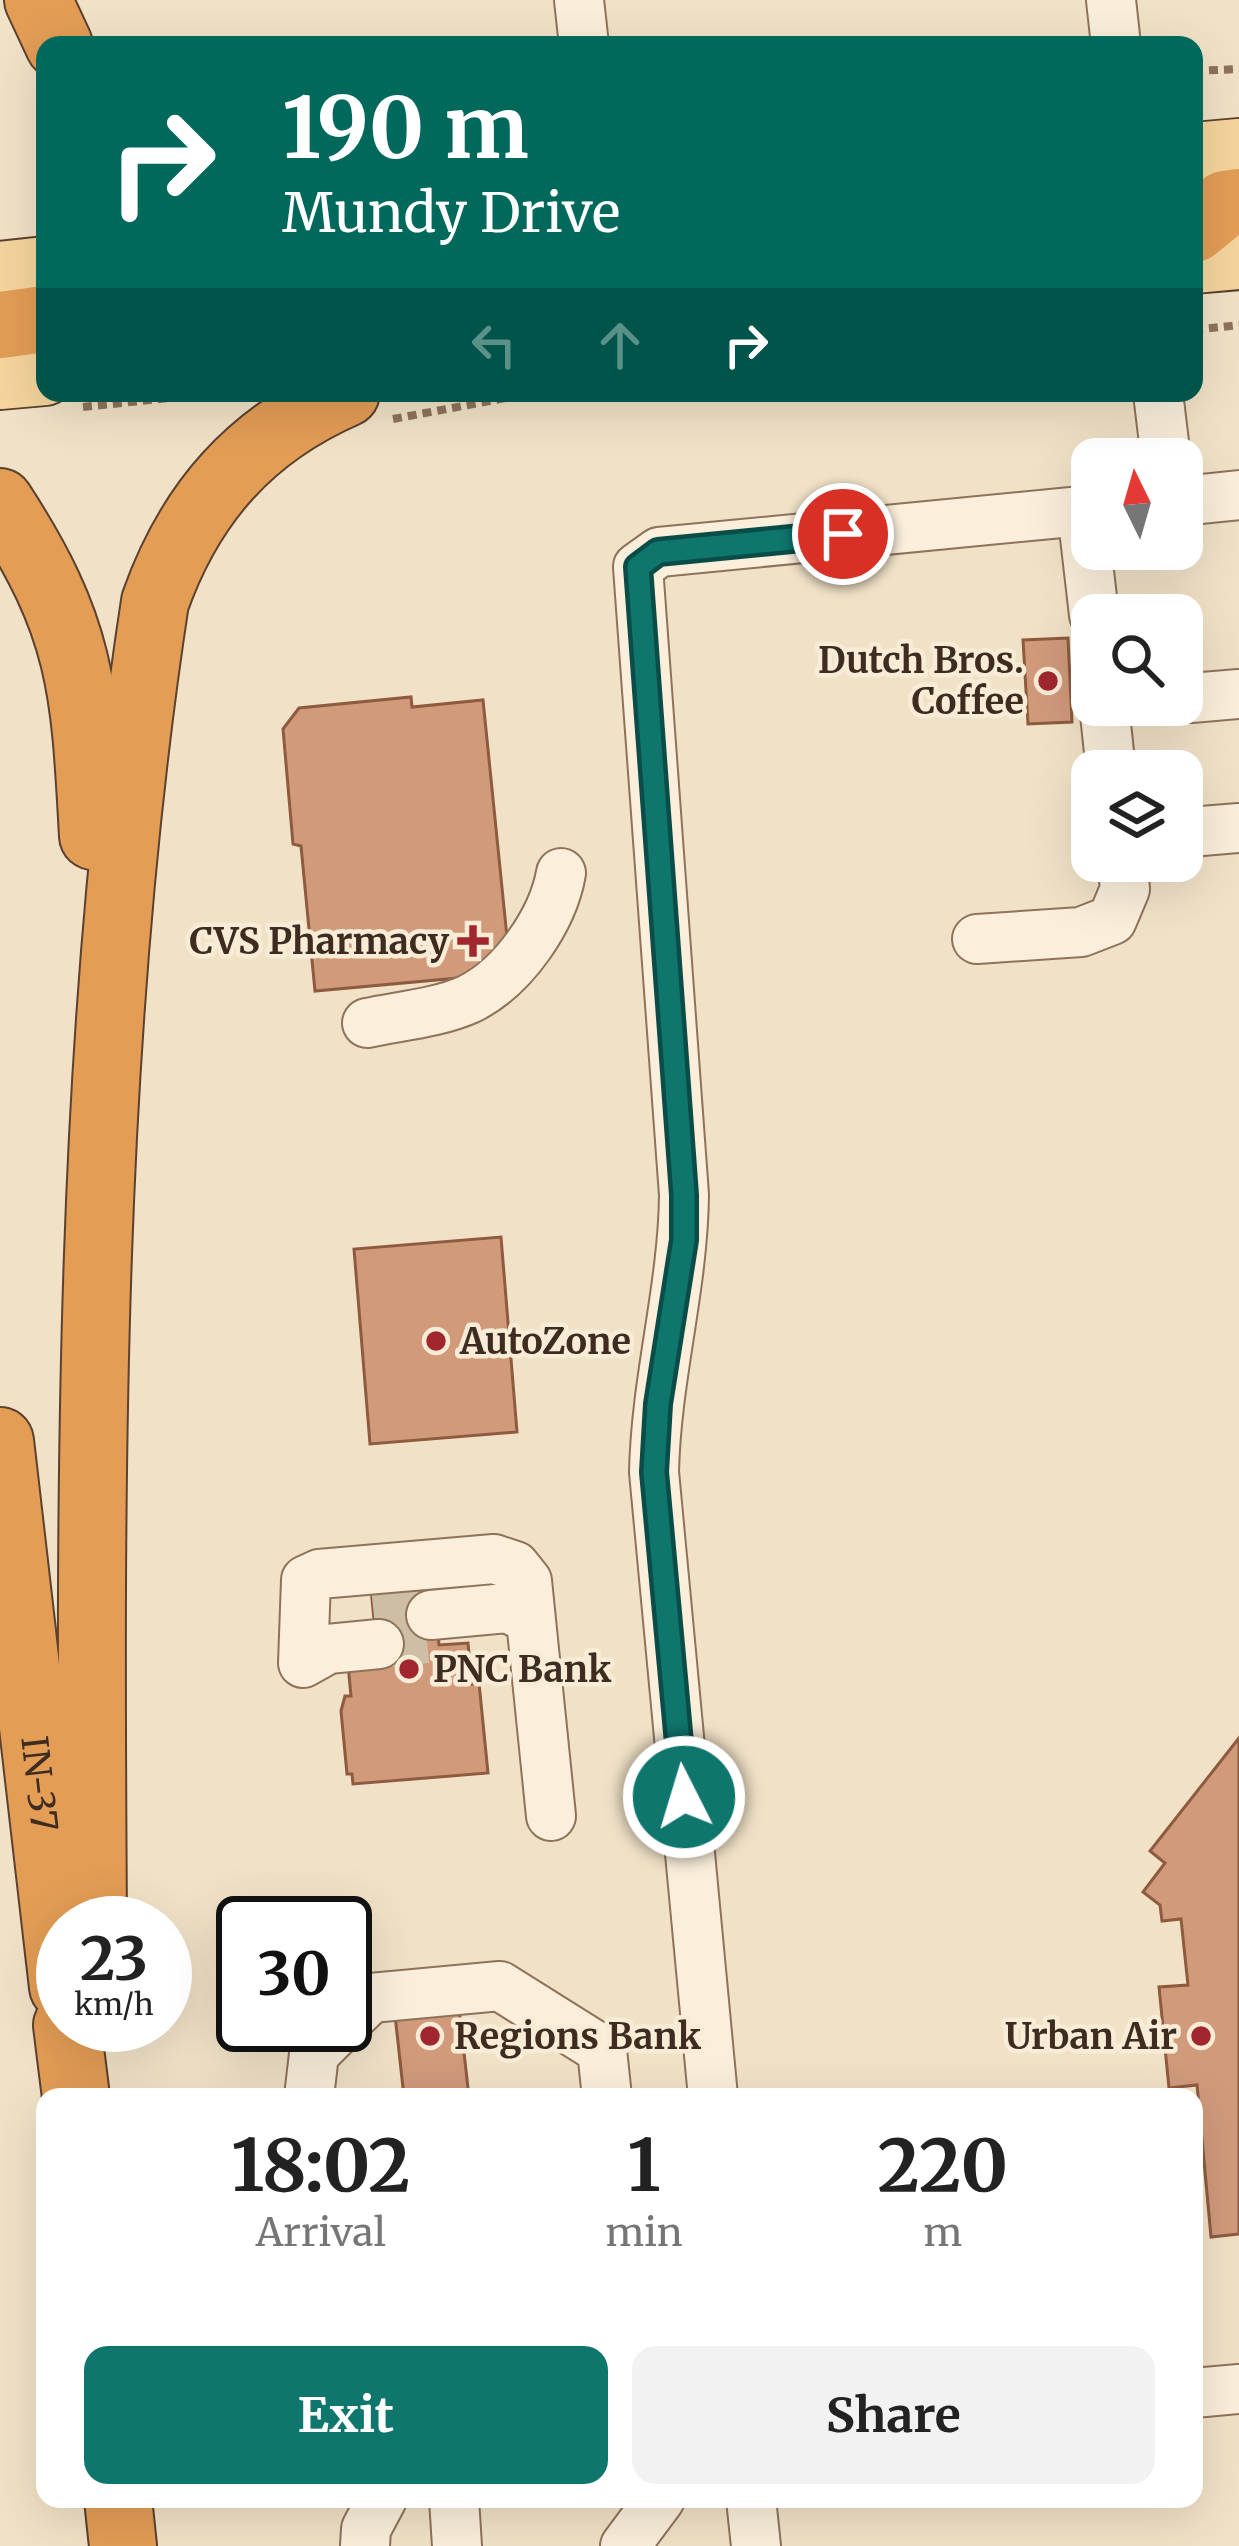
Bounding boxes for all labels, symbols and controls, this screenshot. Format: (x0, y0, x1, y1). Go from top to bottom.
text: 190 m (282, 75, 529, 181)
icon: right (84, 84, 240, 240)
text: Mundy Drive (282, 179, 620, 247)
icon: left (461, 312, 527, 378)
icon: ahead (587, 312, 653, 378)
icon: right (713, 312, 779, 378)
north arrow (1071, 438, 1203, 570)
map controls (1071, 438, 1203, 882)
pin (792, 483, 894, 585)
icon: arrive (810, 501, 876, 567)
button: search (1071, 594, 1203, 726)
place label: Dutch Bros. Coffee (818, 638, 1024, 724)
marker: Dutch Bros. Coffee (1035, 668, 1061, 694)
button: layers (1071, 750, 1203, 882)
place label: CVS Pharmacy (190, 919, 450, 964)
marker: CVS Pharmacy (460, 928, 486, 954)
place label: AutoZone (459, 1319, 631, 1364)
marker: AutoZone (423, 1328, 449, 1354)
place label: PNC Bank (433, 1647, 612, 1692)
marker: PNC Bank (396, 1656, 422, 1682)
street label: IN-37 (11, 1734, 67, 1834)
position arrow (621, 1734, 747, 1860)
speed limit sign: 30 (216, 1896, 372, 2052)
text: 23 (80, 1921, 148, 1996)
text: km/h (74, 1985, 154, 2023)
place label: Regions Bank (454, 2014, 702, 2059)
place label: Urban Air (1005, 2014, 1177, 2059)
marker: Regions Bank (417, 2023, 443, 2049)
marker: Urban Air (1188, 2023, 1214, 2049)
text: 18:02 (231, 2120, 411, 2211)
text: 1 (627, 2120, 661, 2211)
text: 220 (878, 2120, 1008, 2211)
text: Arrival (256, 2208, 386, 2257)
text: min (605, 2208, 683, 2257)
text: m (923, 2208, 962, 2257)
button: Exit (84, 2346, 608, 2484)
button: Share (632, 2346, 1155, 2484)

